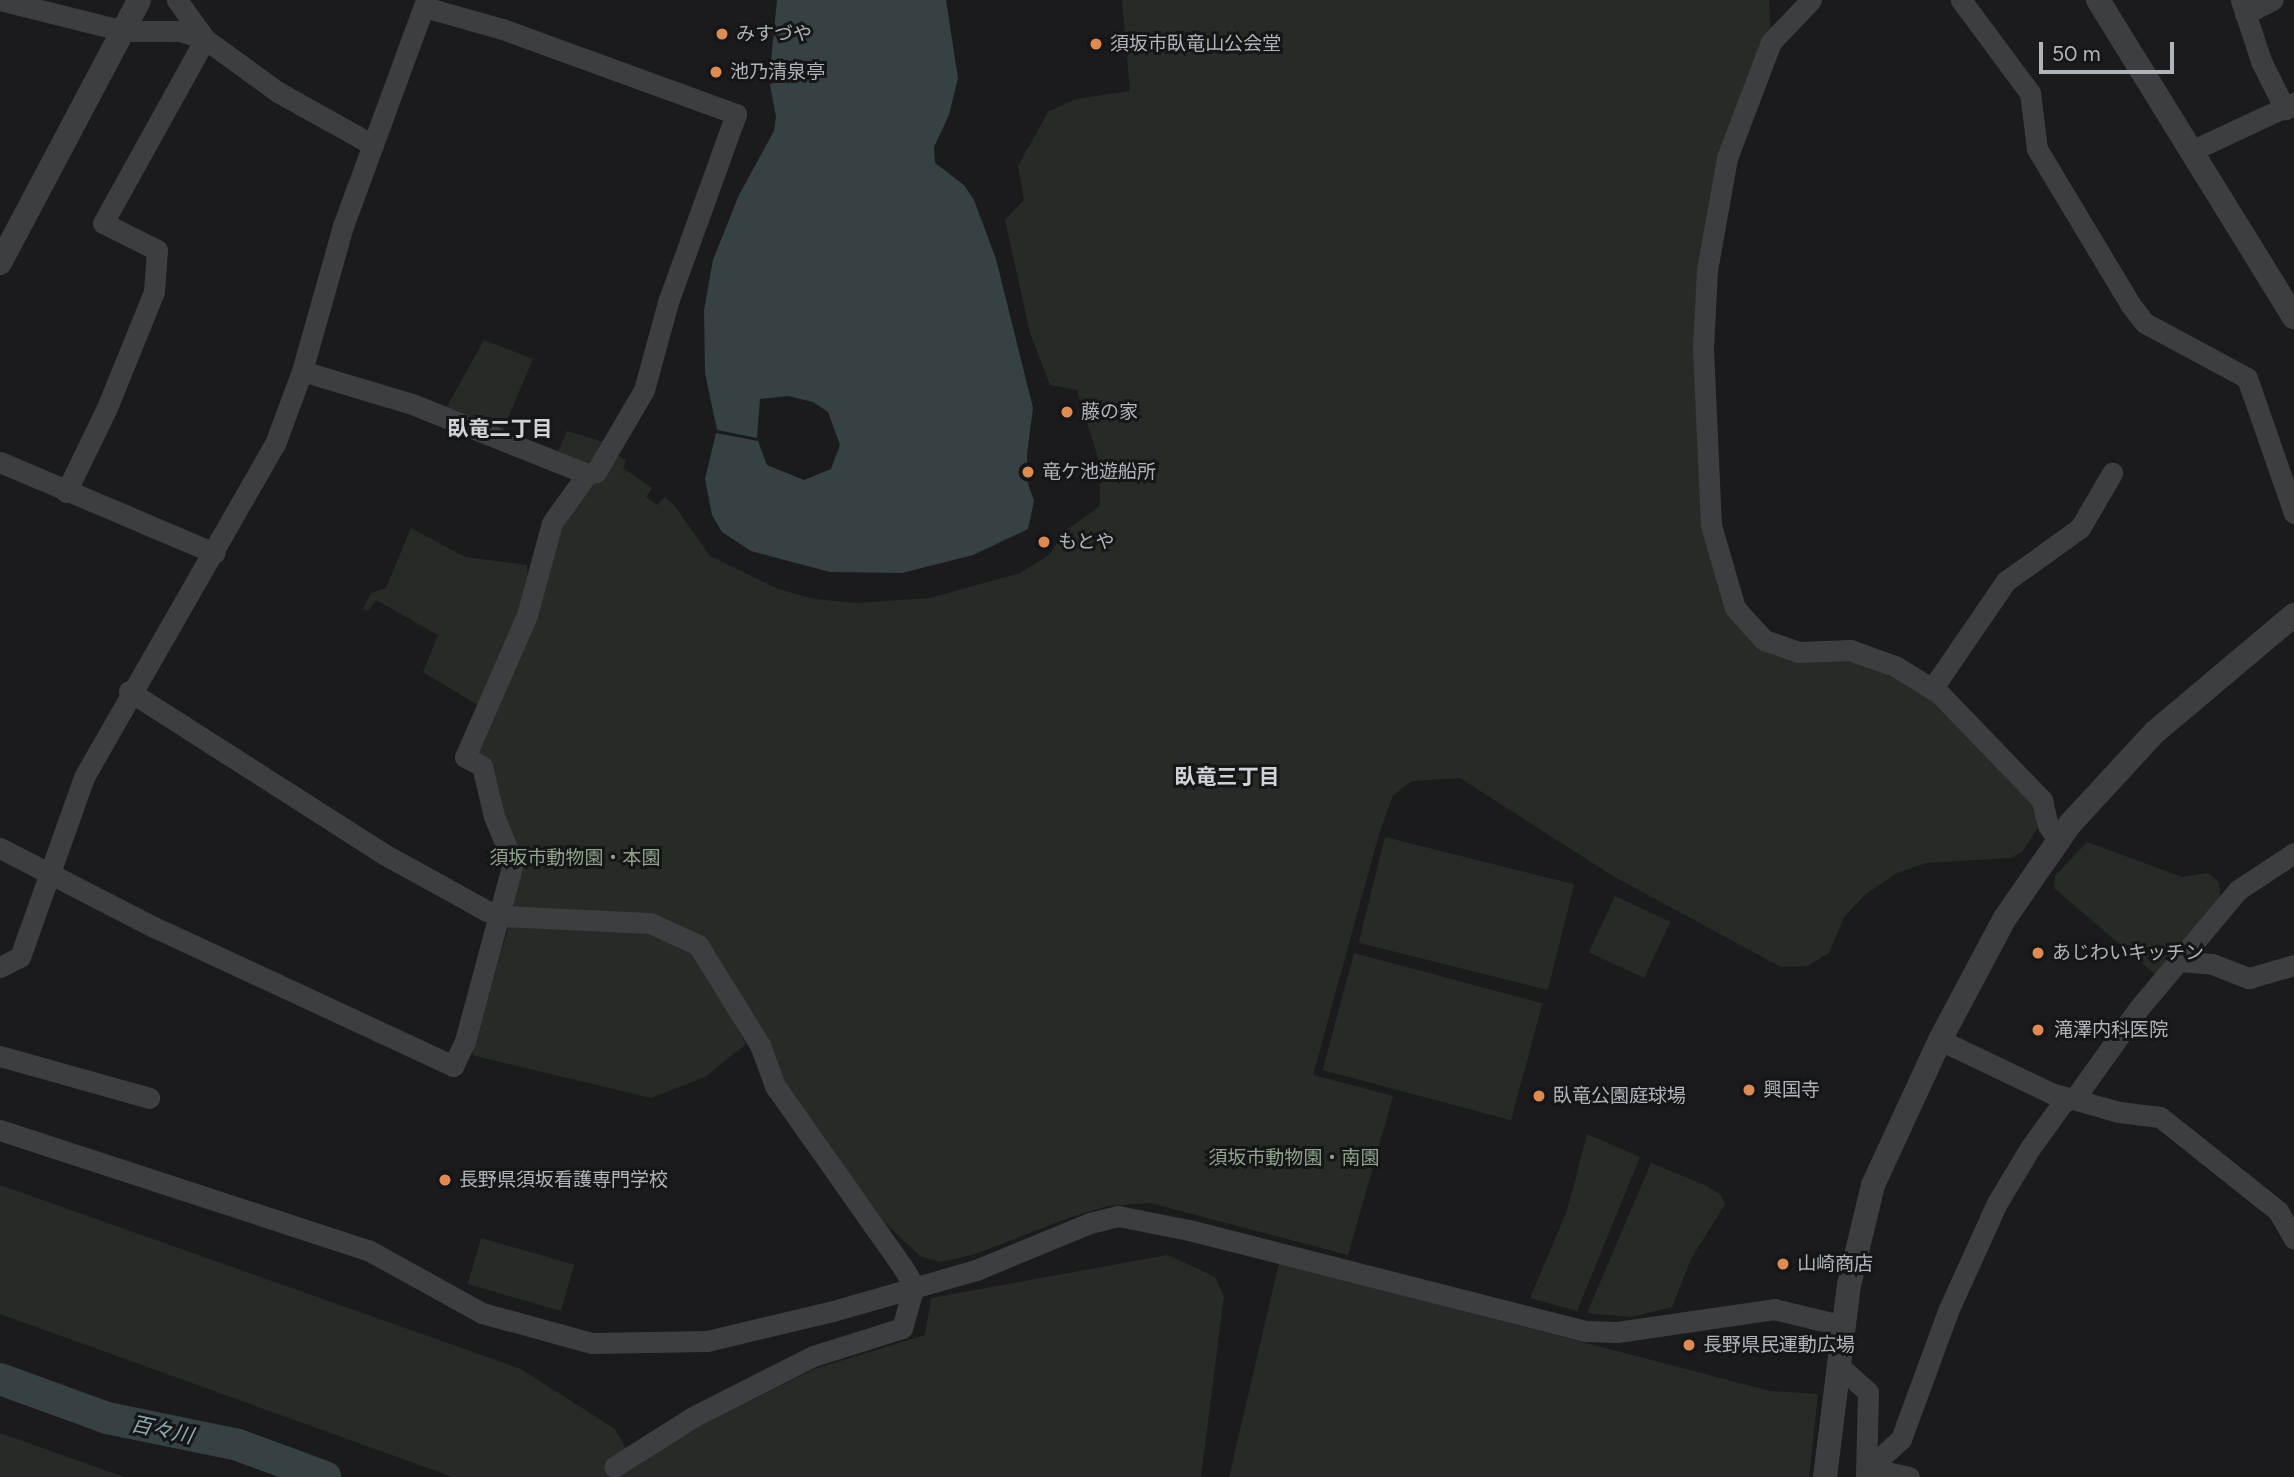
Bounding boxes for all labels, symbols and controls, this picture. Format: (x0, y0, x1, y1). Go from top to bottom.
place label: みすづや (736, 23, 812, 45)
marker: みすづや (714, 26, 730, 42)
scale bar (2042, 28, 2177, 72)
place label: 須坂市臥竜山公会堂 (1110, 33, 1281, 55)
marker: 須坂市臥竜山公会堂 (1088, 36, 1104, 52)
text: 50 m (2052, 41, 2101, 66)
place label: 池乃清泉亭 (730, 61, 825, 83)
marker: 池乃清泉亭 (708, 64, 724, 80)
place label: 藤の家 (1081, 401, 1138, 423)
marker: 藤の家 (1059, 404, 1075, 420)
district label: 臥竜二丁目 (448, 416, 552, 442)
place label: 竜ケ池遊船所 (1042, 461, 1156, 483)
marker: 竜ケ池遊船所 (1020, 464, 1036, 480)
place label: もとや (1058, 531, 1115, 553)
marker: もとや (1036, 534, 1052, 550)
district label: 臥竜三丁目 (1175, 764, 1279, 790)
park label: 須坂市動物園・本園 (490, 847, 660, 869)
place label: あじわいキッチン (2052, 942, 2204, 964)
marker: あじわいキッチン (2030, 945, 2046, 961)
place label: 滝澤内科医院 (2054, 1019, 2168, 1041)
marker: 滝澤内科医院 (2028, 1020, 2048, 1040)
place label: 興国寺 (1763, 1079, 1820, 1101)
marker: 興国寺 (1741, 1082, 1757, 1098)
place label: 臥竜公園庭球場 (1553, 1085, 1686, 1107)
marker: 臥竜公園庭球場 (1531, 1088, 1547, 1104)
park label: 須坂市動物園・南園 (1209, 1147, 1379, 1169)
place label: 長野県須坂看護専門学校 (459, 1169, 668, 1191)
marker: 長野県須坂看護専門学校 (437, 1172, 453, 1188)
place label: 山崎商店 (1797, 1253, 1873, 1275)
marker: 山崎商店 (1775, 1256, 1791, 1272)
place label: 長野県民運動広場 (1703, 1334, 1855, 1356)
marker: 長野県民運動広場 (1681, 1337, 1697, 1353)
water label: 百々川 (129, 1411, 195, 1449)

